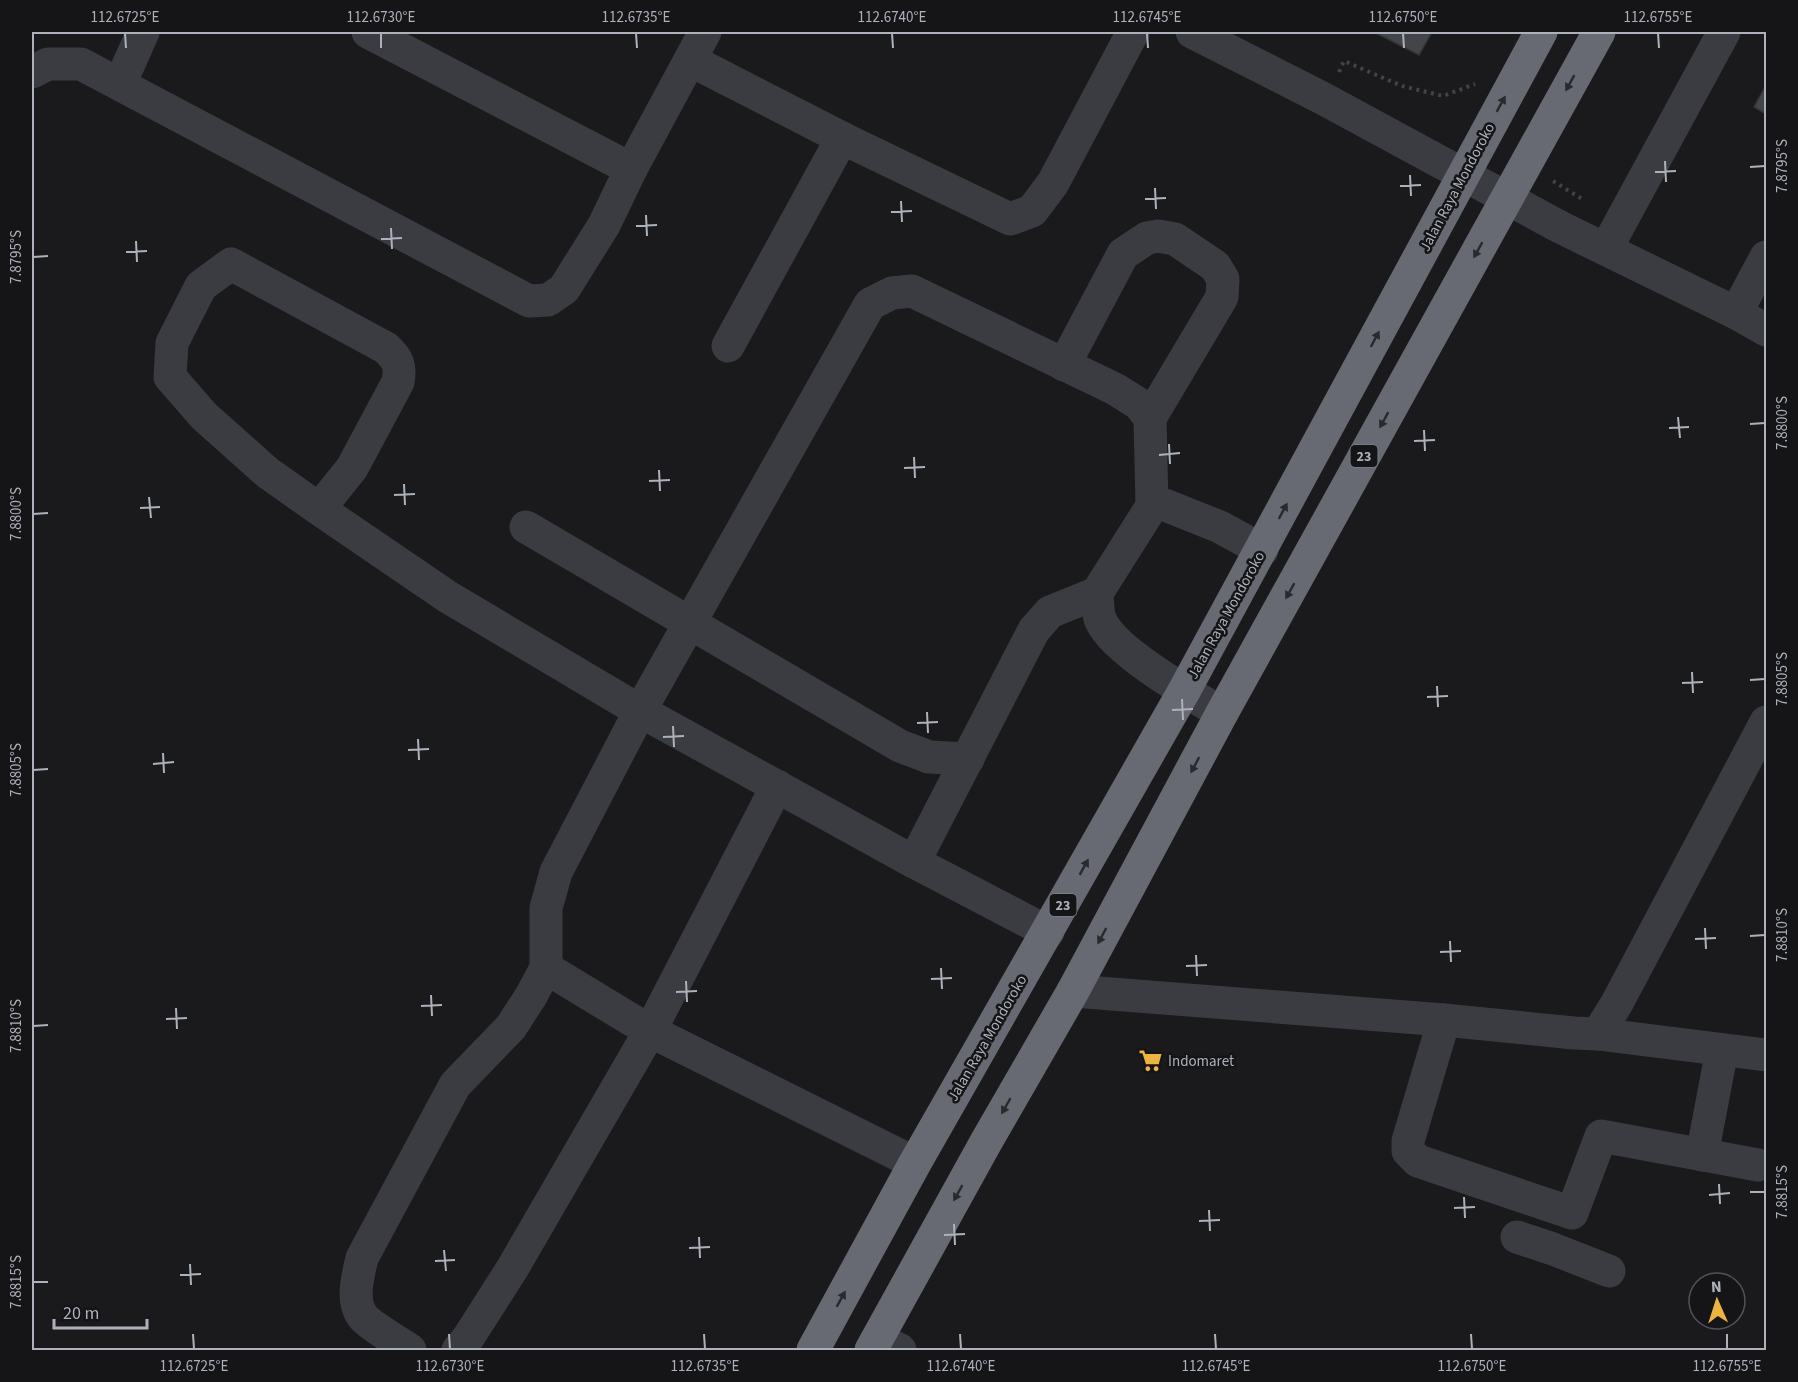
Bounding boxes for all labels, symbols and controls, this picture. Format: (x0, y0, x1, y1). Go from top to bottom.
text: 112.6725°E (91, 7, 159, 28)
text: 112.6730°E (347, 7, 415, 28)
text: 112.6735°E (602, 7, 670, 28)
text: 112.6740°E (858, 7, 926, 28)
text: 112.6745°E (1113, 7, 1181, 28)
text: 112.6750°E (1369, 7, 1437, 28)
text: 112.6755°E (1624, 7, 1692, 28)
one-way arrow (1565, 75, 1575, 92)
one-way arrow (1496, 96, 1506, 113)
street label: Jalan Raya Mondoroko (1415, 119, 1500, 255)
text: 7.8795°S (1772, 139, 1793, 193)
text: 7.8795°S (6, 230, 27, 284)
one-way arrow (1473, 242, 1483, 259)
one-way arrow (1370, 330, 1380, 347)
text: 7.8800°S (1772, 396, 1793, 450)
one-way arrow (1379, 412, 1389, 429)
road number: 23 (1350, 445, 1378, 467)
text: 7.8800°S (6, 487, 27, 541)
one-way arrow (1278, 502, 1288, 519)
street label: Jalan Raya Mondoroko (1183, 548, 1270, 683)
one-way arrow (1285, 583, 1295, 600)
text: 7.8805°S (1772, 652, 1793, 706)
text: 7.8805°S (6, 743, 27, 797)
one-way arrow (1190, 756, 1200, 773)
one-way arrow (1079, 859, 1090, 875)
road number: 23 (1050, 894, 1076, 916)
text: 7.8810°S (1772, 908, 1793, 962)
one-way arrow (1097, 928, 1107, 945)
street label: Jalan Raya Mondoroko (943, 971, 1032, 1105)
text: 7.8810°S (6, 999, 27, 1053)
supermarket icon: Indomaret (1137, 1048, 1163, 1074)
place label: Indomaret (1168, 1051, 1234, 1072)
one-way arrow (1001, 1098, 1012, 1114)
text: 7.8815°S (1772, 1165, 1793, 1219)
one-way arrow (953, 1185, 963, 1202)
text: 7.8815°S (6, 1255, 27, 1309)
north arrow (1687, 1271, 1747, 1331)
text: N (1710, 1276, 1722, 1298)
one-way arrow (836, 1290, 846, 1307)
scale bar (54, 1292, 147, 1330)
text: 20 m (63, 1301, 99, 1326)
text: 112.6725°E (160, 1356, 228, 1377)
text: 112.6730°E (416, 1356, 484, 1377)
text: 112.6735°E (671, 1356, 739, 1377)
text: 112.6740°E (927, 1356, 995, 1377)
text: 112.6745°E (1182, 1356, 1250, 1377)
text: 112.6750°E (1438, 1356, 1506, 1377)
text: 112.6755°E (1693, 1356, 1761, 1377)

